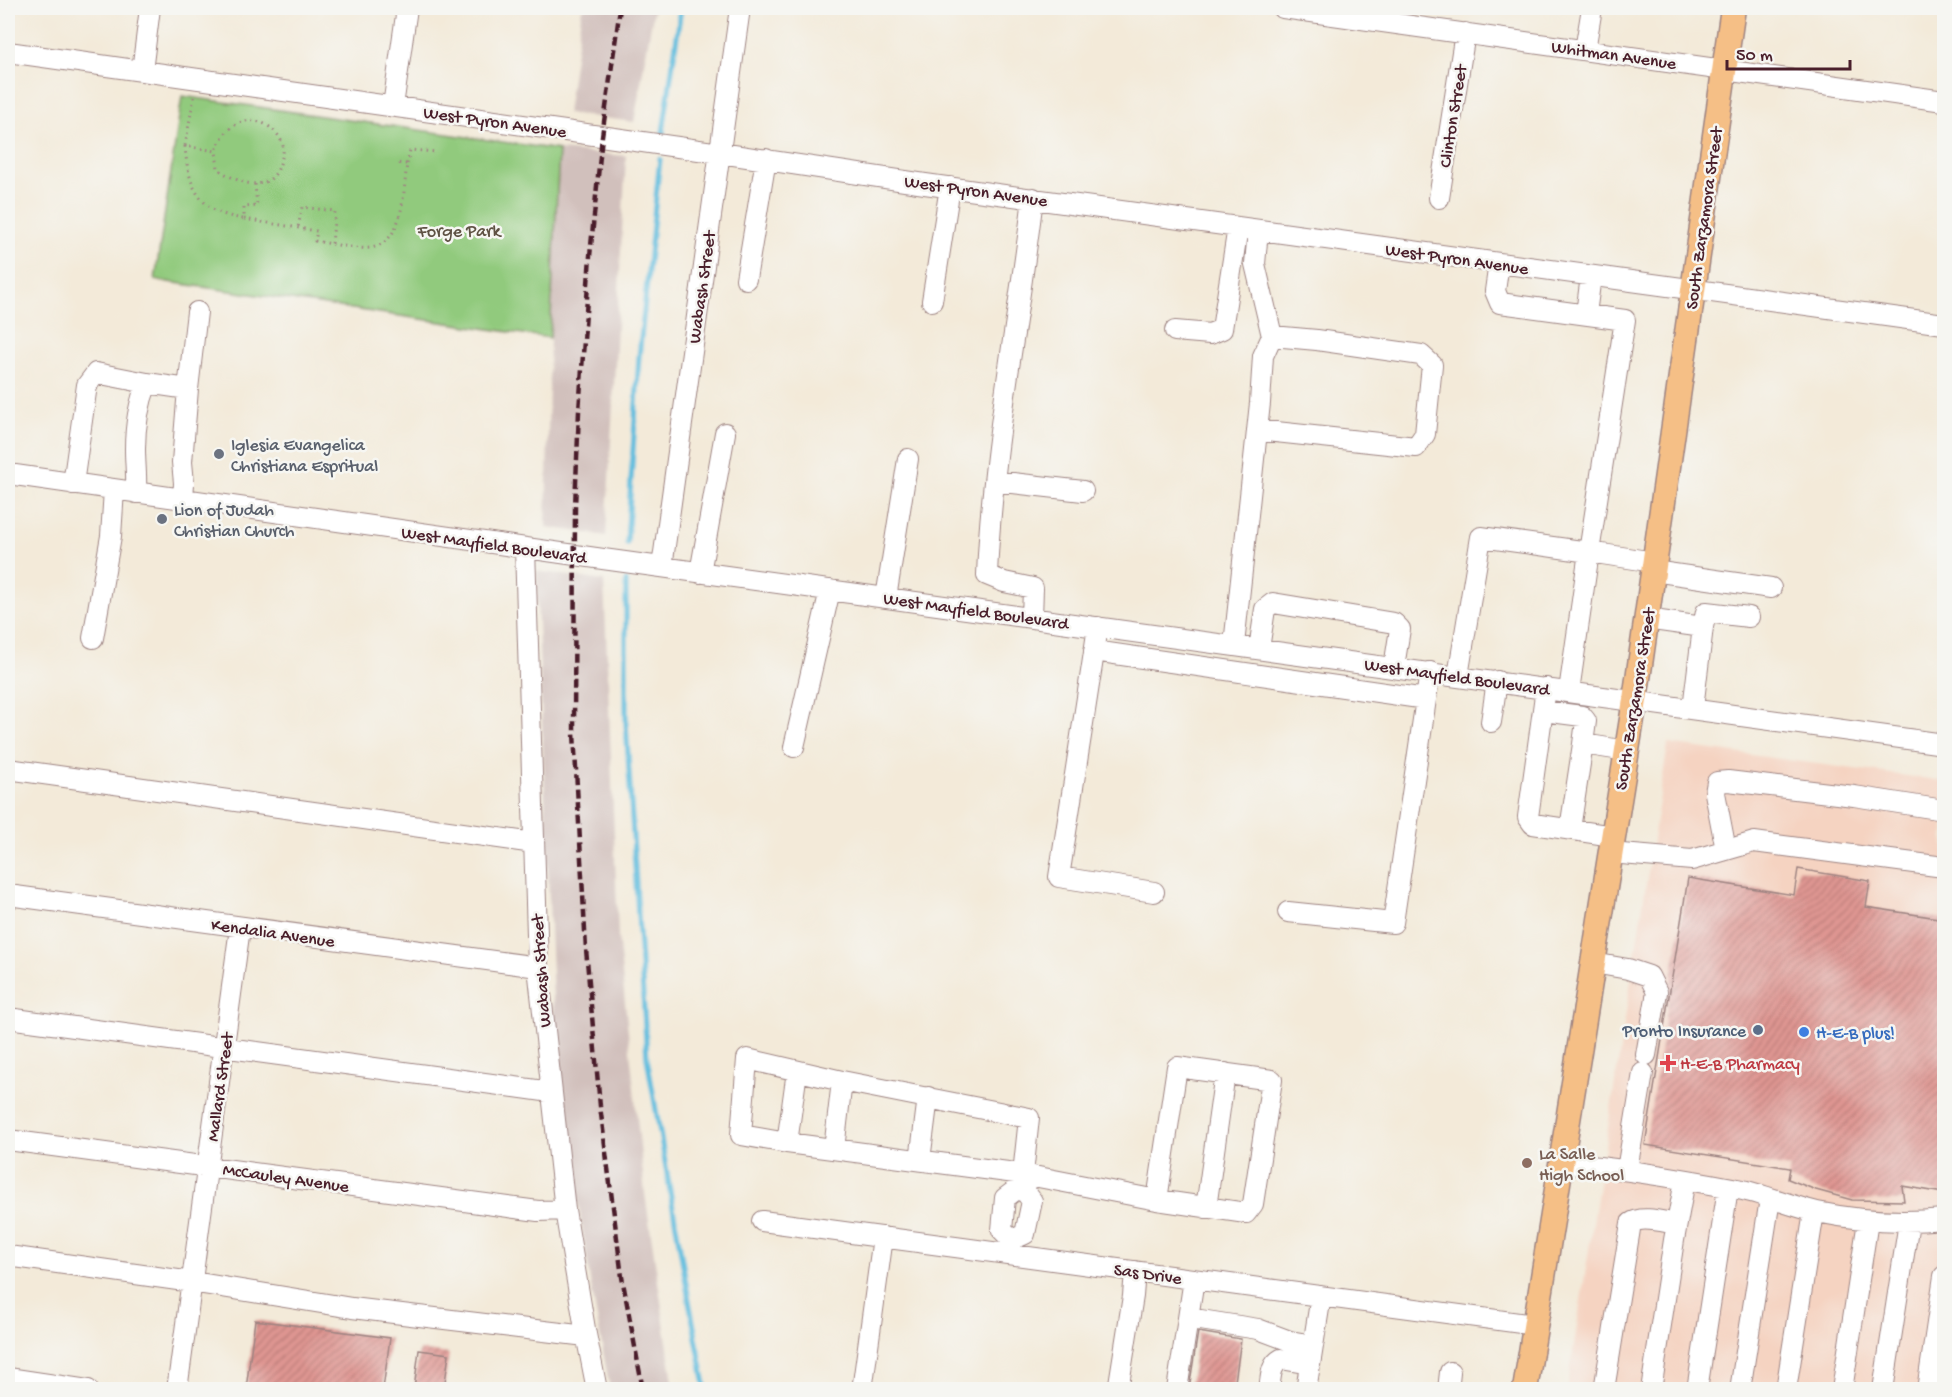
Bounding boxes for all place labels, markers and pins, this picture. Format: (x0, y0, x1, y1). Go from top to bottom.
place label: Iglesia Evangelica Christiana Espritual (231, 436, 378, 478)
marker: Iglesia Evangelica Christiana Espritual (212, 447, 226, 461)
place label: Lion of Judah Christian Church (174, 501, 295, 543)
marker: Lion of Judah Christian Church (155, 512, 169, 526)
place label: Pronto Insurance (1622, 1022, 1747, 1043)
marker: Pronto Insurance (1751, 1023, 1765, 1037)
place label: H-E-B plus! (1816, 1024, 1895, 1045)
marker: H-E-B plus! (1797, 1025, 1811, 1039)
place label: H-E-B Pharmacy (1680, 1055, 1800, 1076)
marker: H-E-B Pharmacy (1661, 1056, 1675, 1070)
place label: La Salle High School (1539, 1145, 1624, 1187)
marker: La Salle High School (1520, 1156, 1534, 1170)

